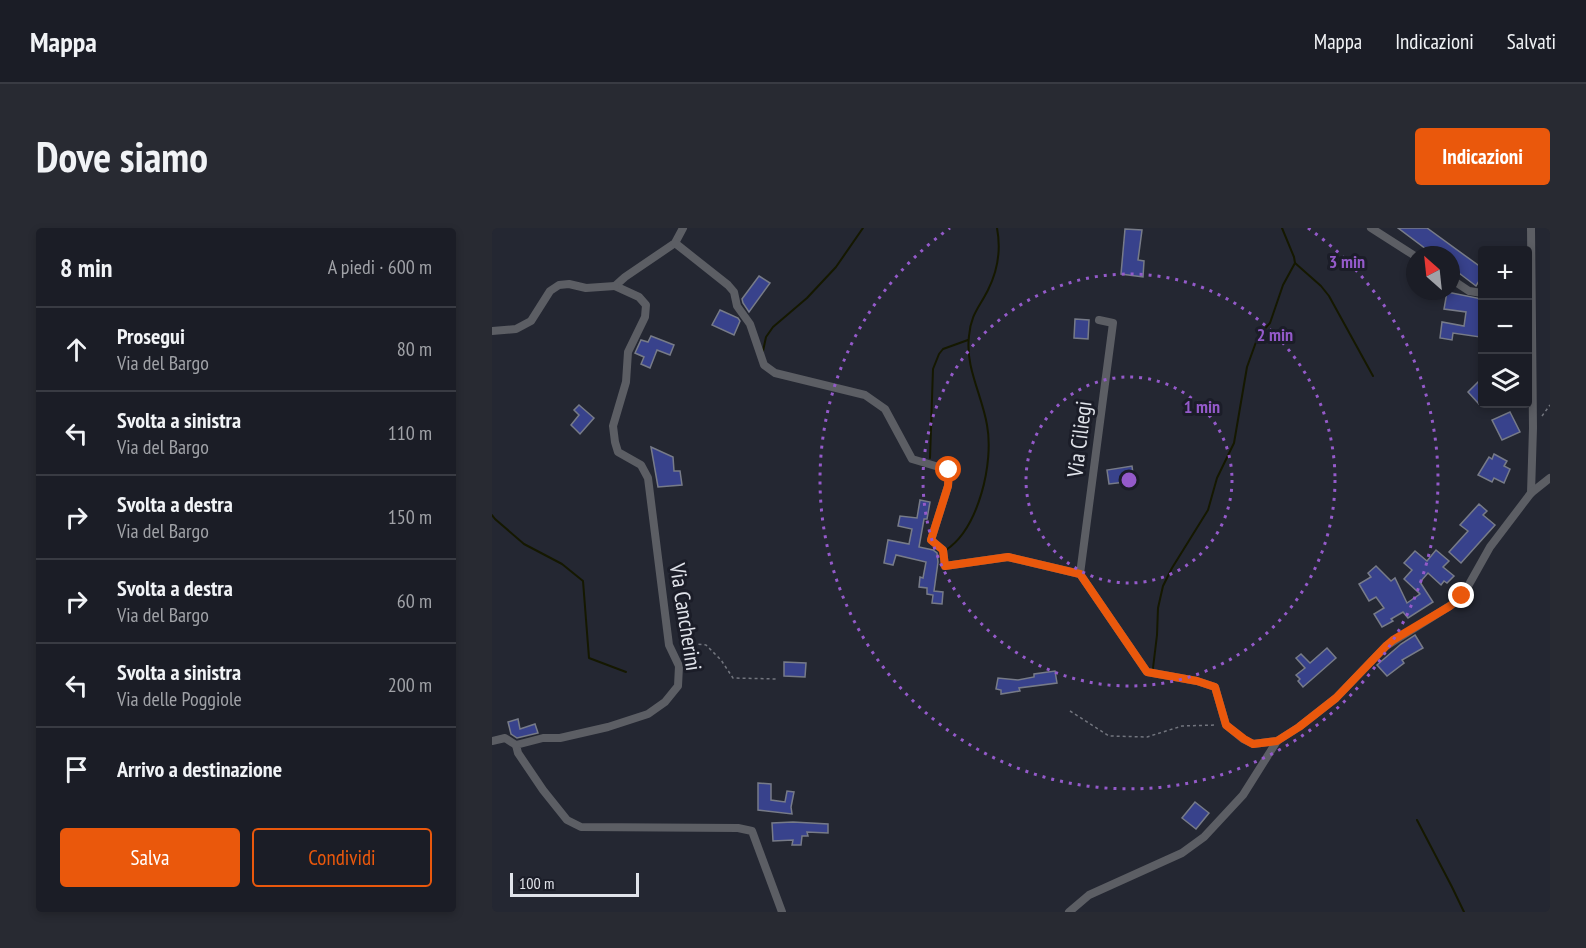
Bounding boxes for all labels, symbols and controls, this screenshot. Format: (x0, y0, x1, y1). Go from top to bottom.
text: Mappa (30, 23, 97, 60)
text: Mappa (1314, 28, 1362, 55)
text: Indicazioni (1395, 28, 1474, 55)
text: Salvati (1507, 28, 1556, 55)
button: Indicazioni (1415, 128, 1550, 185)
text: Dove siamo (36, 129, 208, 184)
north arrow (1406, 246, 1460, 300)
map controls (1478, 246, 1532, 408)
button: + (1478, 246, 1532, 300)
text: 3 min (1329, 250, 1365, 273)
text: 8 min (60, 251, 113, 284)
text: A piedi · 600 m (328, 254, 432, 280)
button: − (1478, 300, 1532, 354)
text: Prosegui (117, 322, 185, 350)
text: 2 min (1257, 323, 1293, 346)
icon: ahead (60, 333, 93, 366)
text: 80 m (397, 336, 432, 362)
text: Via del Bargo (117, 350, 209, 376)
button: layers (1478, 354, 1532, 408)
text: 1 min (1184, 395, 1220, 418)
street label: Via Ciliegi (1060, 399, 1098, 480)
text: Svolta a sinistra (117, 406, 241, 434)
icon: left (60, 417, 93, 450)
text: 110 m (388, 420, 432, 446)
text: Via del Bargo (117, 434, 209, 460)
route start (935, 456, 961, 482)
centre of rings (1119, 470, 1139, 490)
text: Svolta a destra (117, 490, 233, 518)
icon: right (60, 501, 93, 534)
text: 150 m (388, 504, 432, 530)
text: Via del Bargo (117, 518, 209, 544)
street label: Via Cancherini (664, 560, 708, 673)
text: Svolta a destra (117, 574, 233, 602)
route end (1448, 582, 1474, 608)
icon: right (60, 585, 93, 618)
text: 60 m (397, 588, 432, 614)
text: Via del Bargo (117, 602, 209, 628)
text: Svolta a sinistra (117, 658, 241, 686)
icon: left (60, 669, 93, 702)
text: 200 m (388, 672, 432, 698)
text: Via delle Poggiole (117, 686, 242, 712)
icon: arrive (60, 753, 93, 786)
text: Arrivo a destinazione (117, 755, 282, 783)
button: Salva (60, 828, 240, 887)
button: Condividi (252, 828, 432, 887)
scale bar (510, 870, 639, 898)
text: 100 m (519, 873, 554, 893)

